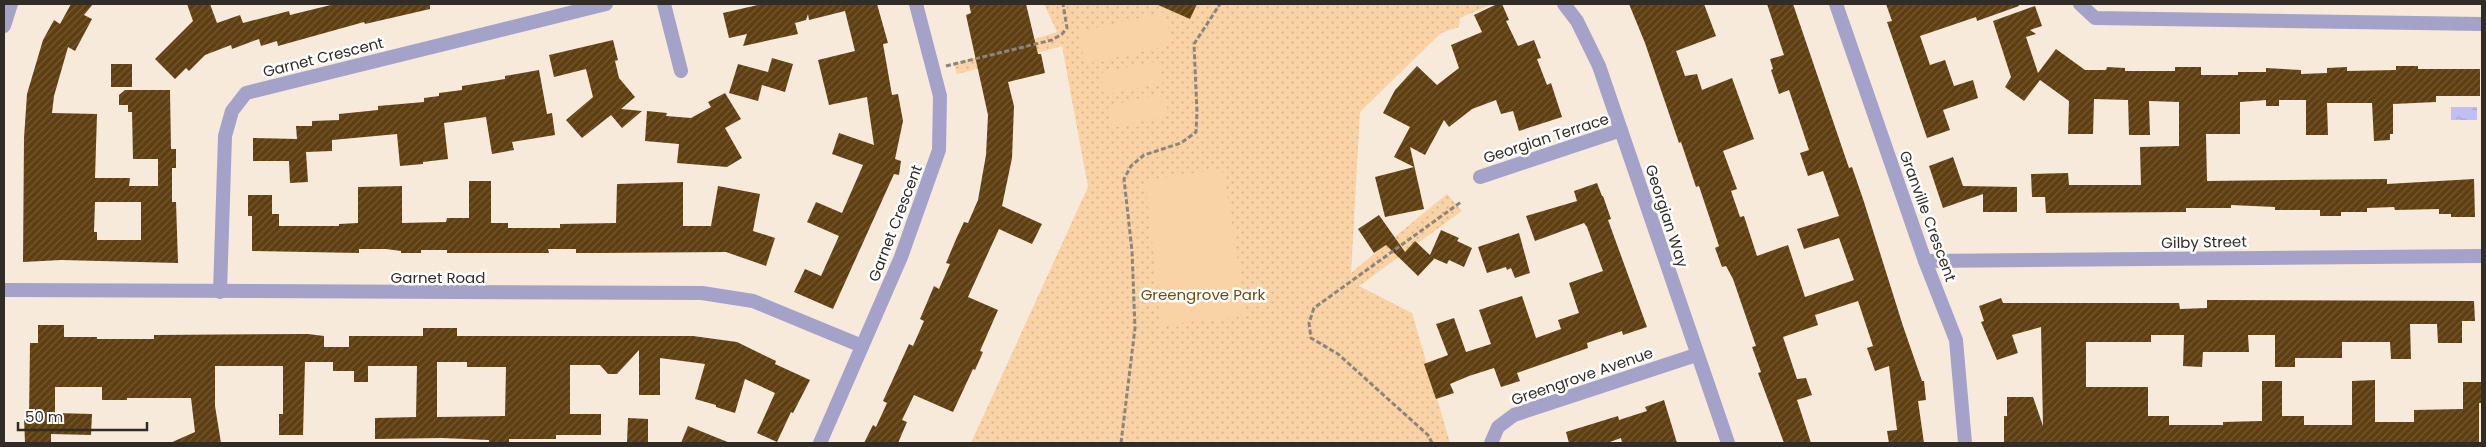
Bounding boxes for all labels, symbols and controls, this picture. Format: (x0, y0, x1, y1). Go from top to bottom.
street label: Garnet Crescent (261, 32, 385, 82)
street label: Georgian Terrace (1481, 108, 1611, 168)
street label: Granville Crescent (1895, 148, 1961, 284)
street label: Garnet Crescent (863, 162, 927, 284)
street label: Georgian Way (1640, 162, 1694, 271)
street label: Gilby Street (2161, 231, 2247, 253)
street label: Garnet Road (391, 267, 485, 288)
park label: Greengrove Park (1141, 284, 1266, 305)
street label: Greengrove Avenue (1508, 342, 1656, 410)
scale bar (18, 400, 146, 432)
text: 50 m (25, 406, 63, 427)

